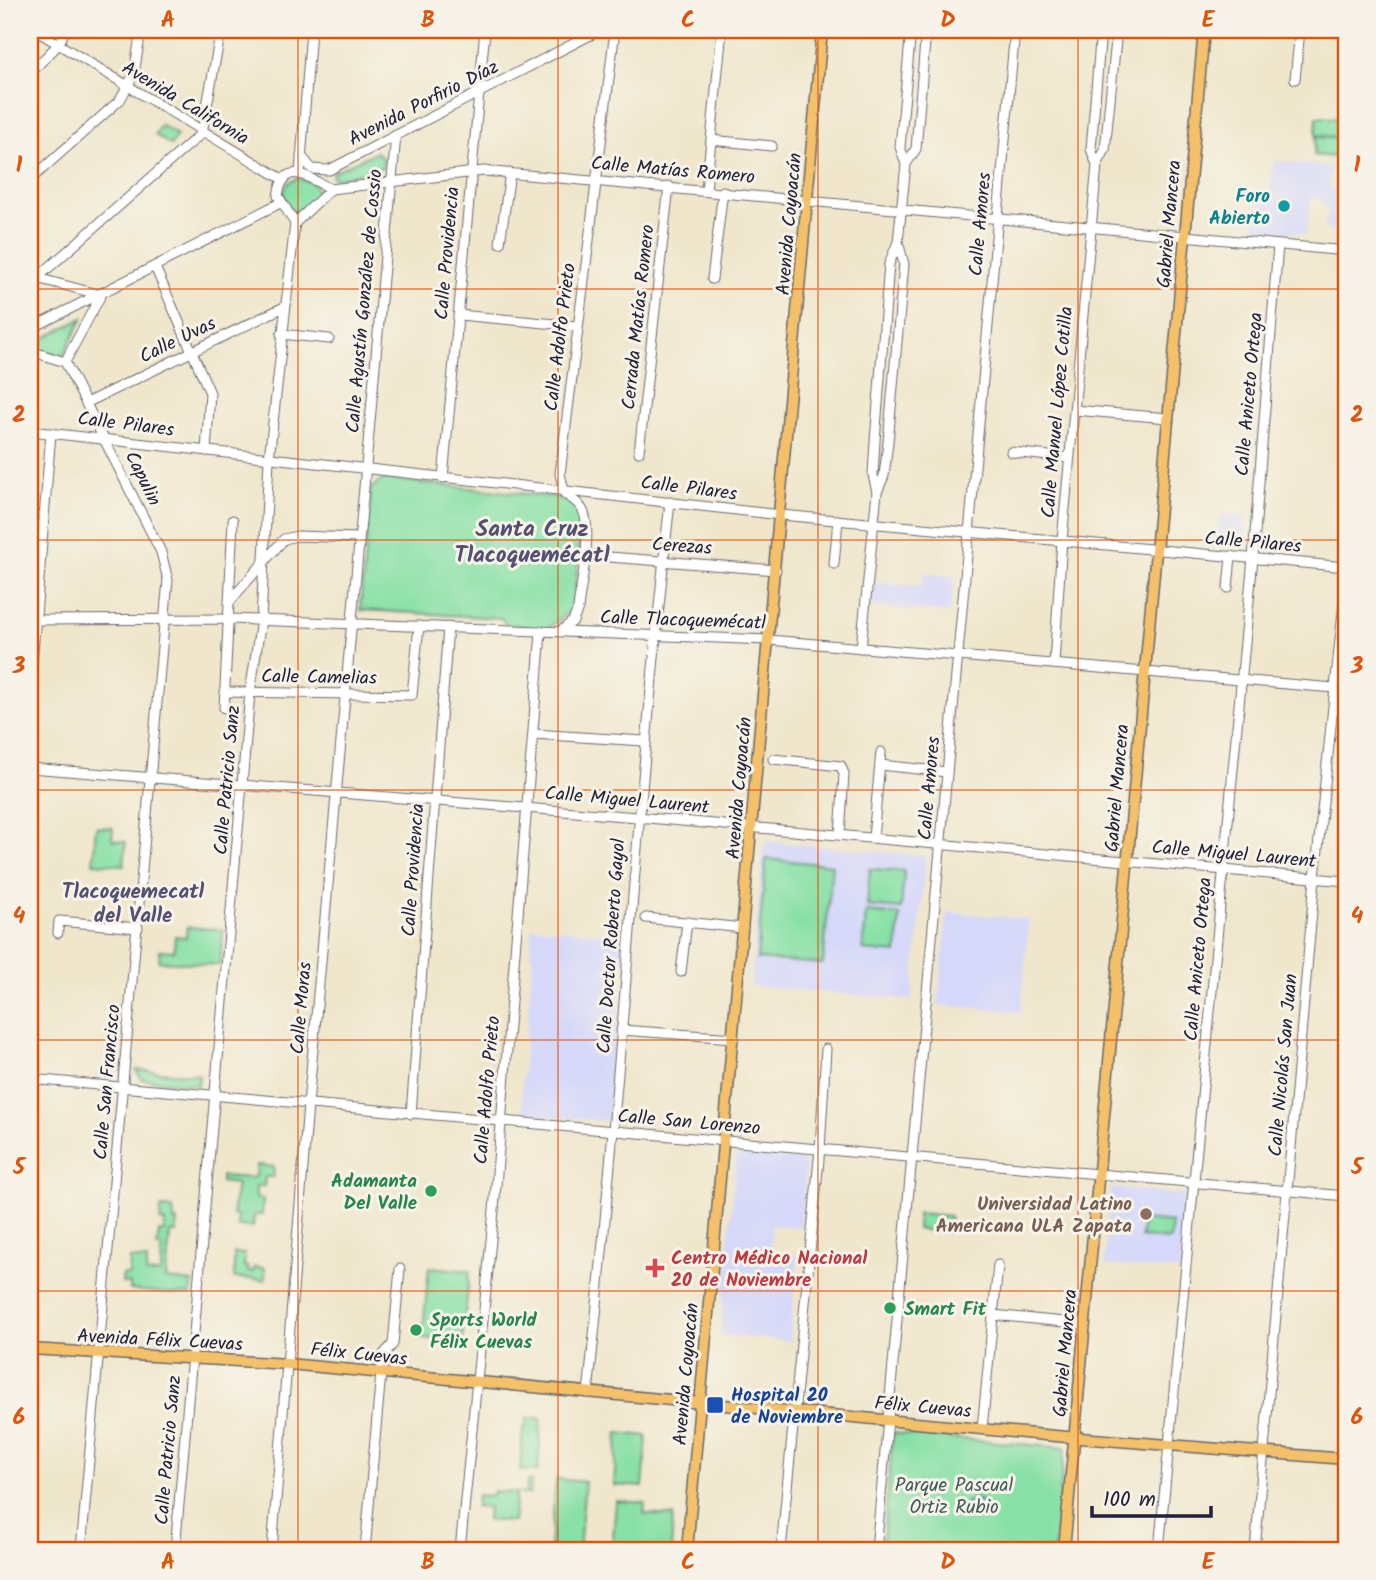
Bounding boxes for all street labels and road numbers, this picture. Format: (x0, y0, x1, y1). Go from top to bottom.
street label: Avenida Porfirio Díaz (344, 53, 504, 155)
street label: Avenida California (116, 54, 254, 154)
street label: Calle Matías Romero (590, 149, 756, 193)
street label: Avenida Coyoacán (769, 152, 811, 297)
street label: Gabriel Mancera (1149, 159, 1191, 289)
street label: Calle Agustín González de Cossio (339, 168, 391, 434)
street label: Calle Amores (962, 171, 1000, 277)
street label: Calle Providencia (427, 185, 469, 321)
street label: Cerrada Matías Romero (614, 223, 664, 411)
street label: Calle Adolfo Prieto (537, 261, 585, 413)
street label: Calle Manuel López Cotilla (1034, 305, 1082, 519)
street label: Calle Uvas (134, 309, 221, 372)
street label: Calle Aniceto Ortega (1228, 311, 1272, 477)
street label: Calle Pilares (76, 404, 176, 446)
street label: Capulin (116, 446, 168, 511)
street label: Calle Pilares (639, 468, 739, 510)
street label: Calle Pilares (1203, 524, 1303, 562)
street label: Cerezas (651, 530, 713, 564)
street label: Calle Tlacoquemécatl (599, 603, 767, 639)
street label: Calle Camelias (261, 662, 377, 694)
street label: Calle Patricio Sanz (207, 704, 249, 856)
street label: Avenida Coyoacán (719, 716, 761, 861)
street label: Gabriel Mancera (1097, 723, 1139, 853)
street label: Calle Amores (911, 735, 949, 841)
street label: Calle Miguel Laurent (543, 779, 711, 823)
street label: Calle Providencia (394, 802, 434, 938)
street label: Calle Miguel Laurent (1150, 833, 1318, 877)
street label: Calle Doctor Roberto Gayol (590, 837, 635, 1055)
street label: Calle Aniceto Ortega (1177, 876, 1221, 1042)
street label: Calle Moras (283, 961, 321, 1056)
street label: Calle Nicolás San Juan (1261, 973, 1307, 1158)
street label: Calle San Francisco (86, 1003, 130, 1161)
street label: Calle Adolfo Prieto (467, 1015, 509, 1166)
street label: Calle San Lorenzo (616, 1102, 762, 1144)
street label: Gabriel Mancera (1045, 1288, 1087, 1418)
street label: Avenida Coyoacán (666, 1302, 708, 1447)
street label: Avenida Félix Cuevas (76, 1322, 244, 1360)
street label: Félix Cuevas (309, 1335, 409, 1375)
street label: Calle Patricio Sanz (148, 1374, 190, 1526)
street label: Félix Cuevas (873, 1389, 973, 1427)

